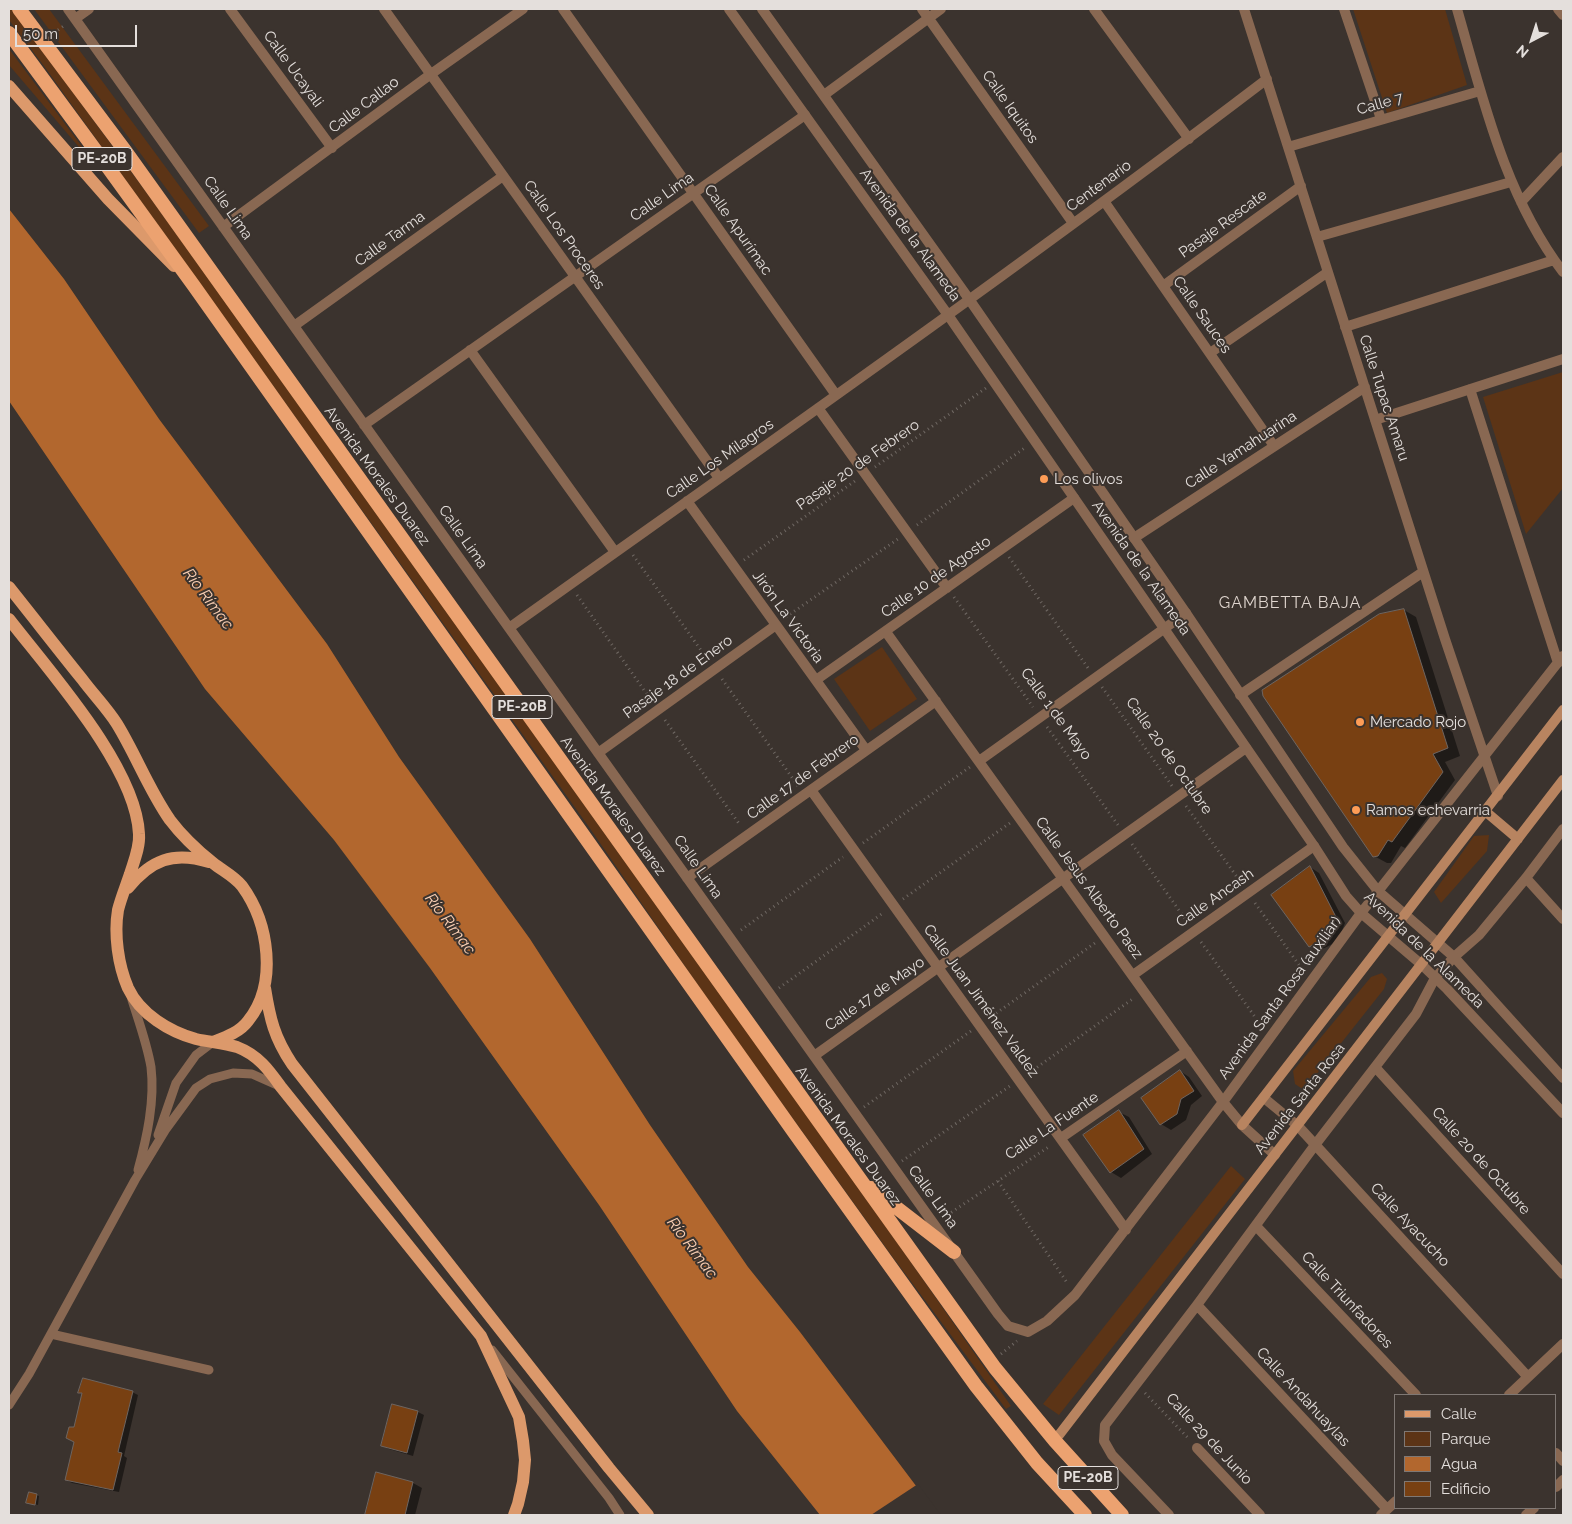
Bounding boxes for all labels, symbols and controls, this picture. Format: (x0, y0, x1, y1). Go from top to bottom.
scale bar (18, 15, 140, 47)
north arrow (1507, 15, 1557, 65)
text: 50 m (23, 25, 58, 43)
street label: Calle Ucayali (259, 27, 327, 111)
text: N (1513, 42, 1532, 61)
street label: Calle Iquitos (978, 67, 1042, 147)
street label: Calle Callao (325, 73, 403, 137)
street label: Calle 7 (1355, 89, 1405, 119)
road number: PE-20B (72, 148, 132, 170)
street label: Centenario (1063, 156, 1135, 216)
street label: Avenida de la Alameda (856, 165, 964, 305)
street label: Calle Lima (627, 169, 697, 225)
street label: Calle Lima (200, 173, 256, 243)
street label: Calle Los Proceres (520, 177, 608, 293)
street label: Calle Apurímac (700, 181, 776, 279)
street label: Pasaje Rescate (1175, 186, 1271, 262)
street label: Calle Tarma (351, 208, 429, 270)
street label: Calle Sauces (1169, 273, 1235, 357)
street label: Calle Tupac Amaru (1355, 333, 1413, 463)
street label: Avenida Morales Duarez (320, 403, 434, 549)
street label: Calle Yamahuarina (1182, 407, 1300, 493)
street label: Calle Los Milagros (663, 415, 777, 503)
street label: Pasaje 20 de Febrero (793, 416, 923, 514)
place label: Los olivos (1054, 470, 1123, 488)
marker: Los olivos (1038, 473, 1050, 485)
street label: Avenida de la Alameda (1088, 497, 1194, 639)
street label: Calle Lima (435, 502, 491, 572)
street label: Calle 10 de Agosto (878, 532, 994, 622)
water label: Río Rímac (179, 565, 237, 633)
street label: Jirón La Victoria (748, 567, 828, 667)
district label: GAMBETTA BAJA (1217, 593, 1363, 613)
street label: Pasaje 18 de Enero (620, 631, 736, 723)
street label: Calle 1 de Mayo (1017, 665, 1095, 763)
street label: Calle 20 de Octubre (1122, 694, 1216, 818)
road number: PE-20B (492, 696, 552, 719)
place label: Mercado Rojo (1370, 713, 1466, 731)
marker: Mercado Rojo (1354, 716, 1366, 728)
street label: Calle 17 de Febrero (744, 730, 862, 824)
street label: Avenida Morales Duarez (556, 733, 670, 879)
place label: Ramos echevarria (1366, 801, 1490, 819)
marker: Ramos echevarria (1350, 804, 1362, 816)
street label: Calle Jesus Alberto Paez (1031, 814, 1147, 962)
street label: Calle Lima (670, 832, 726, 902)
street label: Calle Ancash (1173, 865, 1257, 931)
street label: Avenida de la Alameda (1360, 888, 1488, 1012)
water label: Río Rímac (421, 890, 479, 958)
street label: Avenida Santa Rosa (auxiliar) (1215, 913, 1345, 1083)
street label: Calle Juan Jiménez Valdez (919, 921, 1043, 1081)
street label: Calle 17 de Mayo (822, 953, 928, 1035)
street label: Avenida Santa Rosa (1251, 1040, 1349, 1158)
street label: Avenida Morales Duarez (791, 1063, 905, 1209)
street label: Calle La Fuente (1002, 1088, 1102, 1164)
street label: Calle 20 de Octubre (1428, 1103, 1534, 1219)
street label: Calle Lima (904, 1162, 962, 1232)
street label: Calle Ayacucho (1367, 1179, 1453, 1271)
water label: Río Rímac (663, 1214, 721, 1282)
street label: Calle Triunfadores (1298, 1248, 1396, 1352)
street label: Calle Andahuaylas (1252, 1344, 1354, 1450)
street label: Calle 29 de Junio (1162, 1389, 1256, 1489)
legend (1394, 1394, 1557, 1509)
text: Calle (1441, 1405, 1476, 1423)
text: Parque (1441, 1430, 1490, 1448)
text: Agua (1441, 1455, 1477, 1473)
road number: PE-20B (1058, 1466, 1118, 1490)
text: Edificio (1441, 1480, 1491, 1498)

